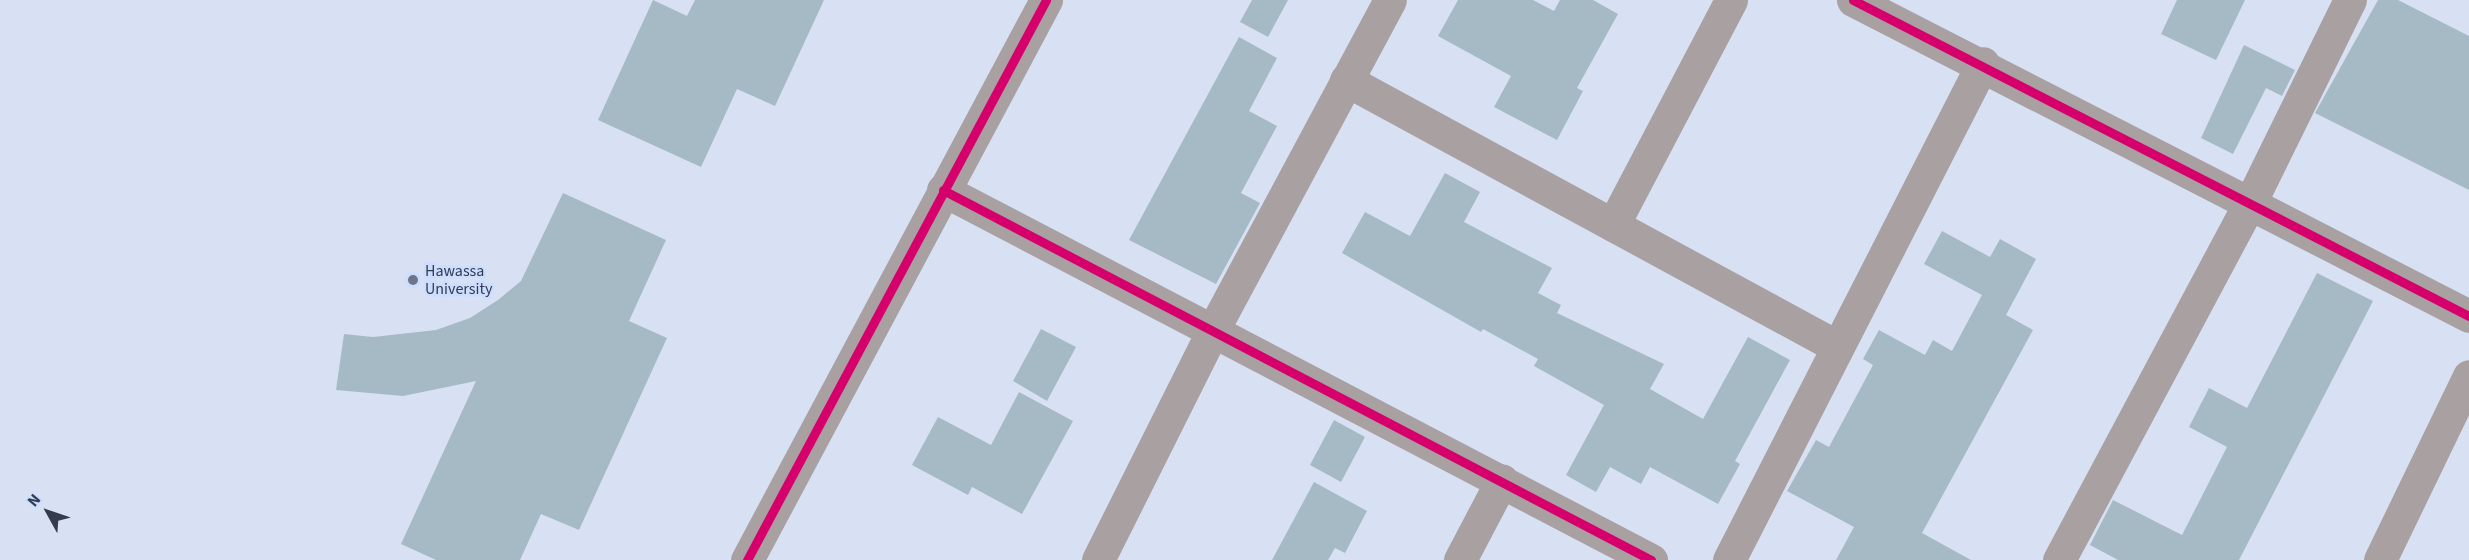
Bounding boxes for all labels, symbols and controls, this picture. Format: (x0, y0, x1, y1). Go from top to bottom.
place label: Hawassa University (425, 261, 492, 299)
marker: Hawassa University (406, 273, 420, 287)
north arrow (18, 482, 78, 542)
text: N (22, 489, 46, 512)

